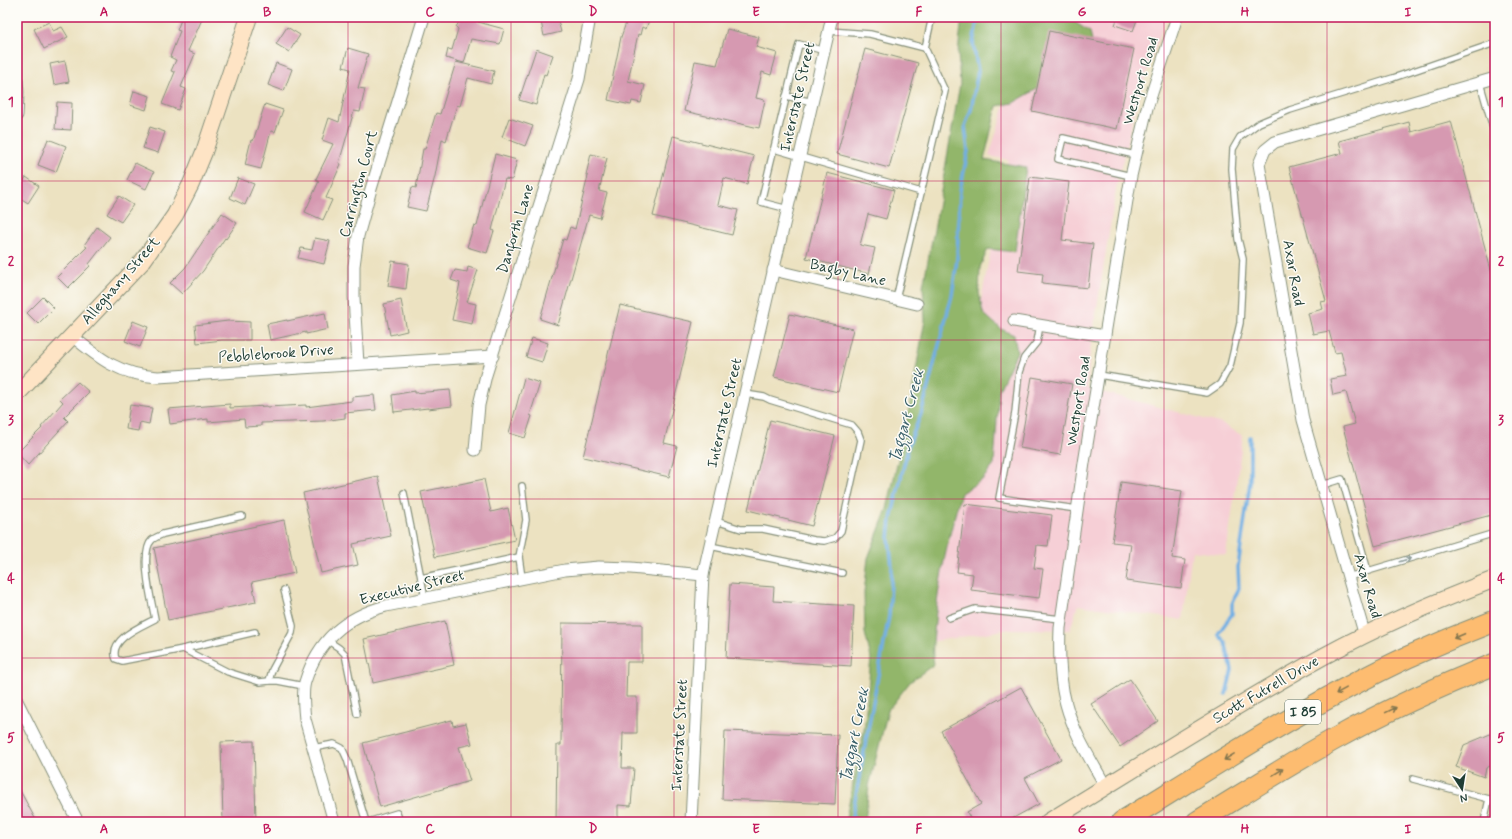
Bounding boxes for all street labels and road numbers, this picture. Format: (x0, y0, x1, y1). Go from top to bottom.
street label: Westport Road (1118, 35, 1164, 127)
street label: Interstate Street (776, 40, 820, 154)
street label: Carrington Court (335, 128, 384, 240)
street label: Danforth Lane (493, 181, 541, 277)
street label: Alleghany Street (77, 233, 166, 330)
street label: Axar Road (1277, 238, 1309, 308)
street label: Bagby Lane (808, 255, 888, 292)
street label: Pebblebrook Drive (218, 340, 335, 368)
street label: Westport Road (1062, 355, 1096, 447)
street label: Interstate Street (703, 356, 747, 470)
street label: Axar Road (1348, 551, 1386, 621)
street label: Executive Street (358, 565, 467, 611)
street label: Scott Futrell Drive (1209, 651, 1323, 729)
street label: Interstate Street (667, 678, 693, 791)
road number: I 85 (1285, 700, 1321, 724)

